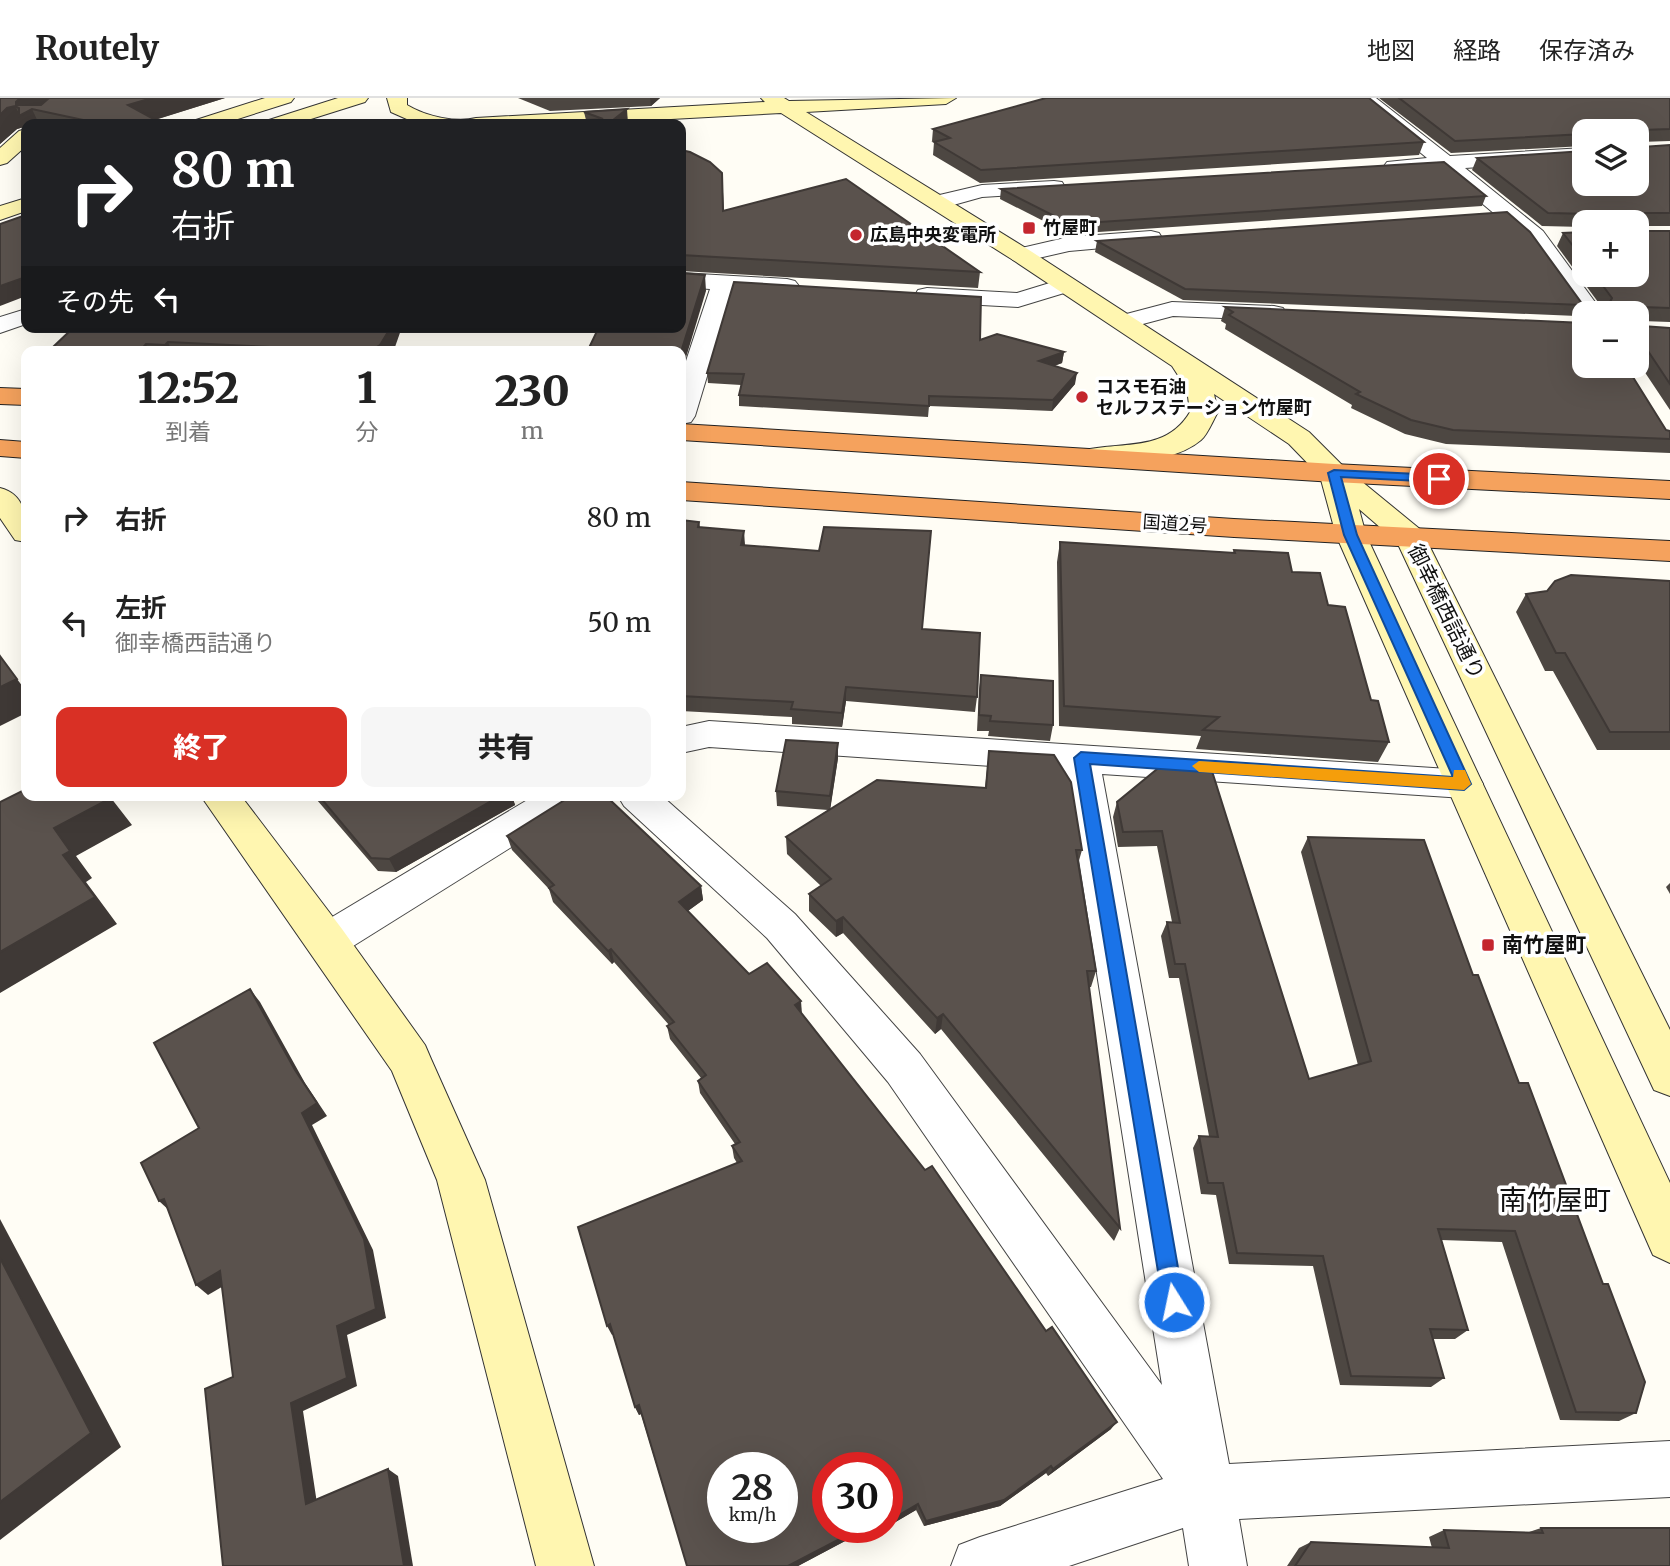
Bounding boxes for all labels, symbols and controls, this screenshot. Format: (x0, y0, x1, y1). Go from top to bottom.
text: Routely (35, 28, 159, 69)
text: 地図 (1367, 35, 1415, 66)
text: 経路 (1453, 35, 1501, 66)
text: 保存済み (1539, 35, 1635, 66)
map controls (1572, 119, 1649, 378)
button: layers (1572, 119, 1649, 196)
text: 80 m (171, 139, 294, 200)
icon: right (56, 147, 147, 238)
text: 右折 (171, 206, 235, 246)
button: + (1572, 210, 1649, 287)
place label: 竹屋町 (1043, 216, 1097, 239)
marker: 竹屋町 (1021, 220, 1037, 236)
place label: 広島中央変電所 (870, 223, 996, 246)
marker: 広島中央変電所 (848, 227, 864, 243)
icon: left (148, 280, 186, 318)
text: その先 (56, 285, 134, 318)
button: − (1572, 301, 1649, 378)
text: 12:52 (137, 362, 239, 414)
text: 1 (357, 362, 377, 414)
text: 230 (494, 365, 570, 417)
place label: コスモ石油 セルフステーション竹屋町 (1096, 375, 1312, 419)
marker: コスモ石油 セルフステーション竹屋町 (1074, 389, 1090, 405)
text: m (521, 416, 544, 445)
text: 到着 (165, 417, 211, 446)
text: 分 (355, 417, 378, 446)
pin (1409, 449, 1469, 509)
icon: arrive (1420, 460, 1458, 498)
icon: right (56, 499, 94, 537)
text: 80 m (587, 501, 651, 534)
text: 右折 (115, 503, 167, 536)
street label: 国道2号 (1142, 510, 1208, 537)
street label: 御幸橋西詰通り (1402, 540, 1491, 684)
text: 左折 (115, 591, 167, 624)
icon: left (56, 604, 94, 642)
text: 50 m (587, 606, 651, 639)
text: 御幸橋西詰通り (115, 628, 276, 657)
button: 終了 (56, 707, 347, 787)
button: 共有 (361, 707, 651, 787)
place label: 南竹屋町 (1502, 931, 1586, 958)
marker: 南竹屋町 (1480, 937, 1496, 953)
district label: 南竹屋町 (1499, 1182, 1611, 1218)
position arrow (1137, 1265, 1211, 1339)
speed limit sign: 30 (812, 1452, 903, 1543)
text: 28 (731, 1466, 774, 1510)
text: km/h (729, 1503, 776, 1526)

